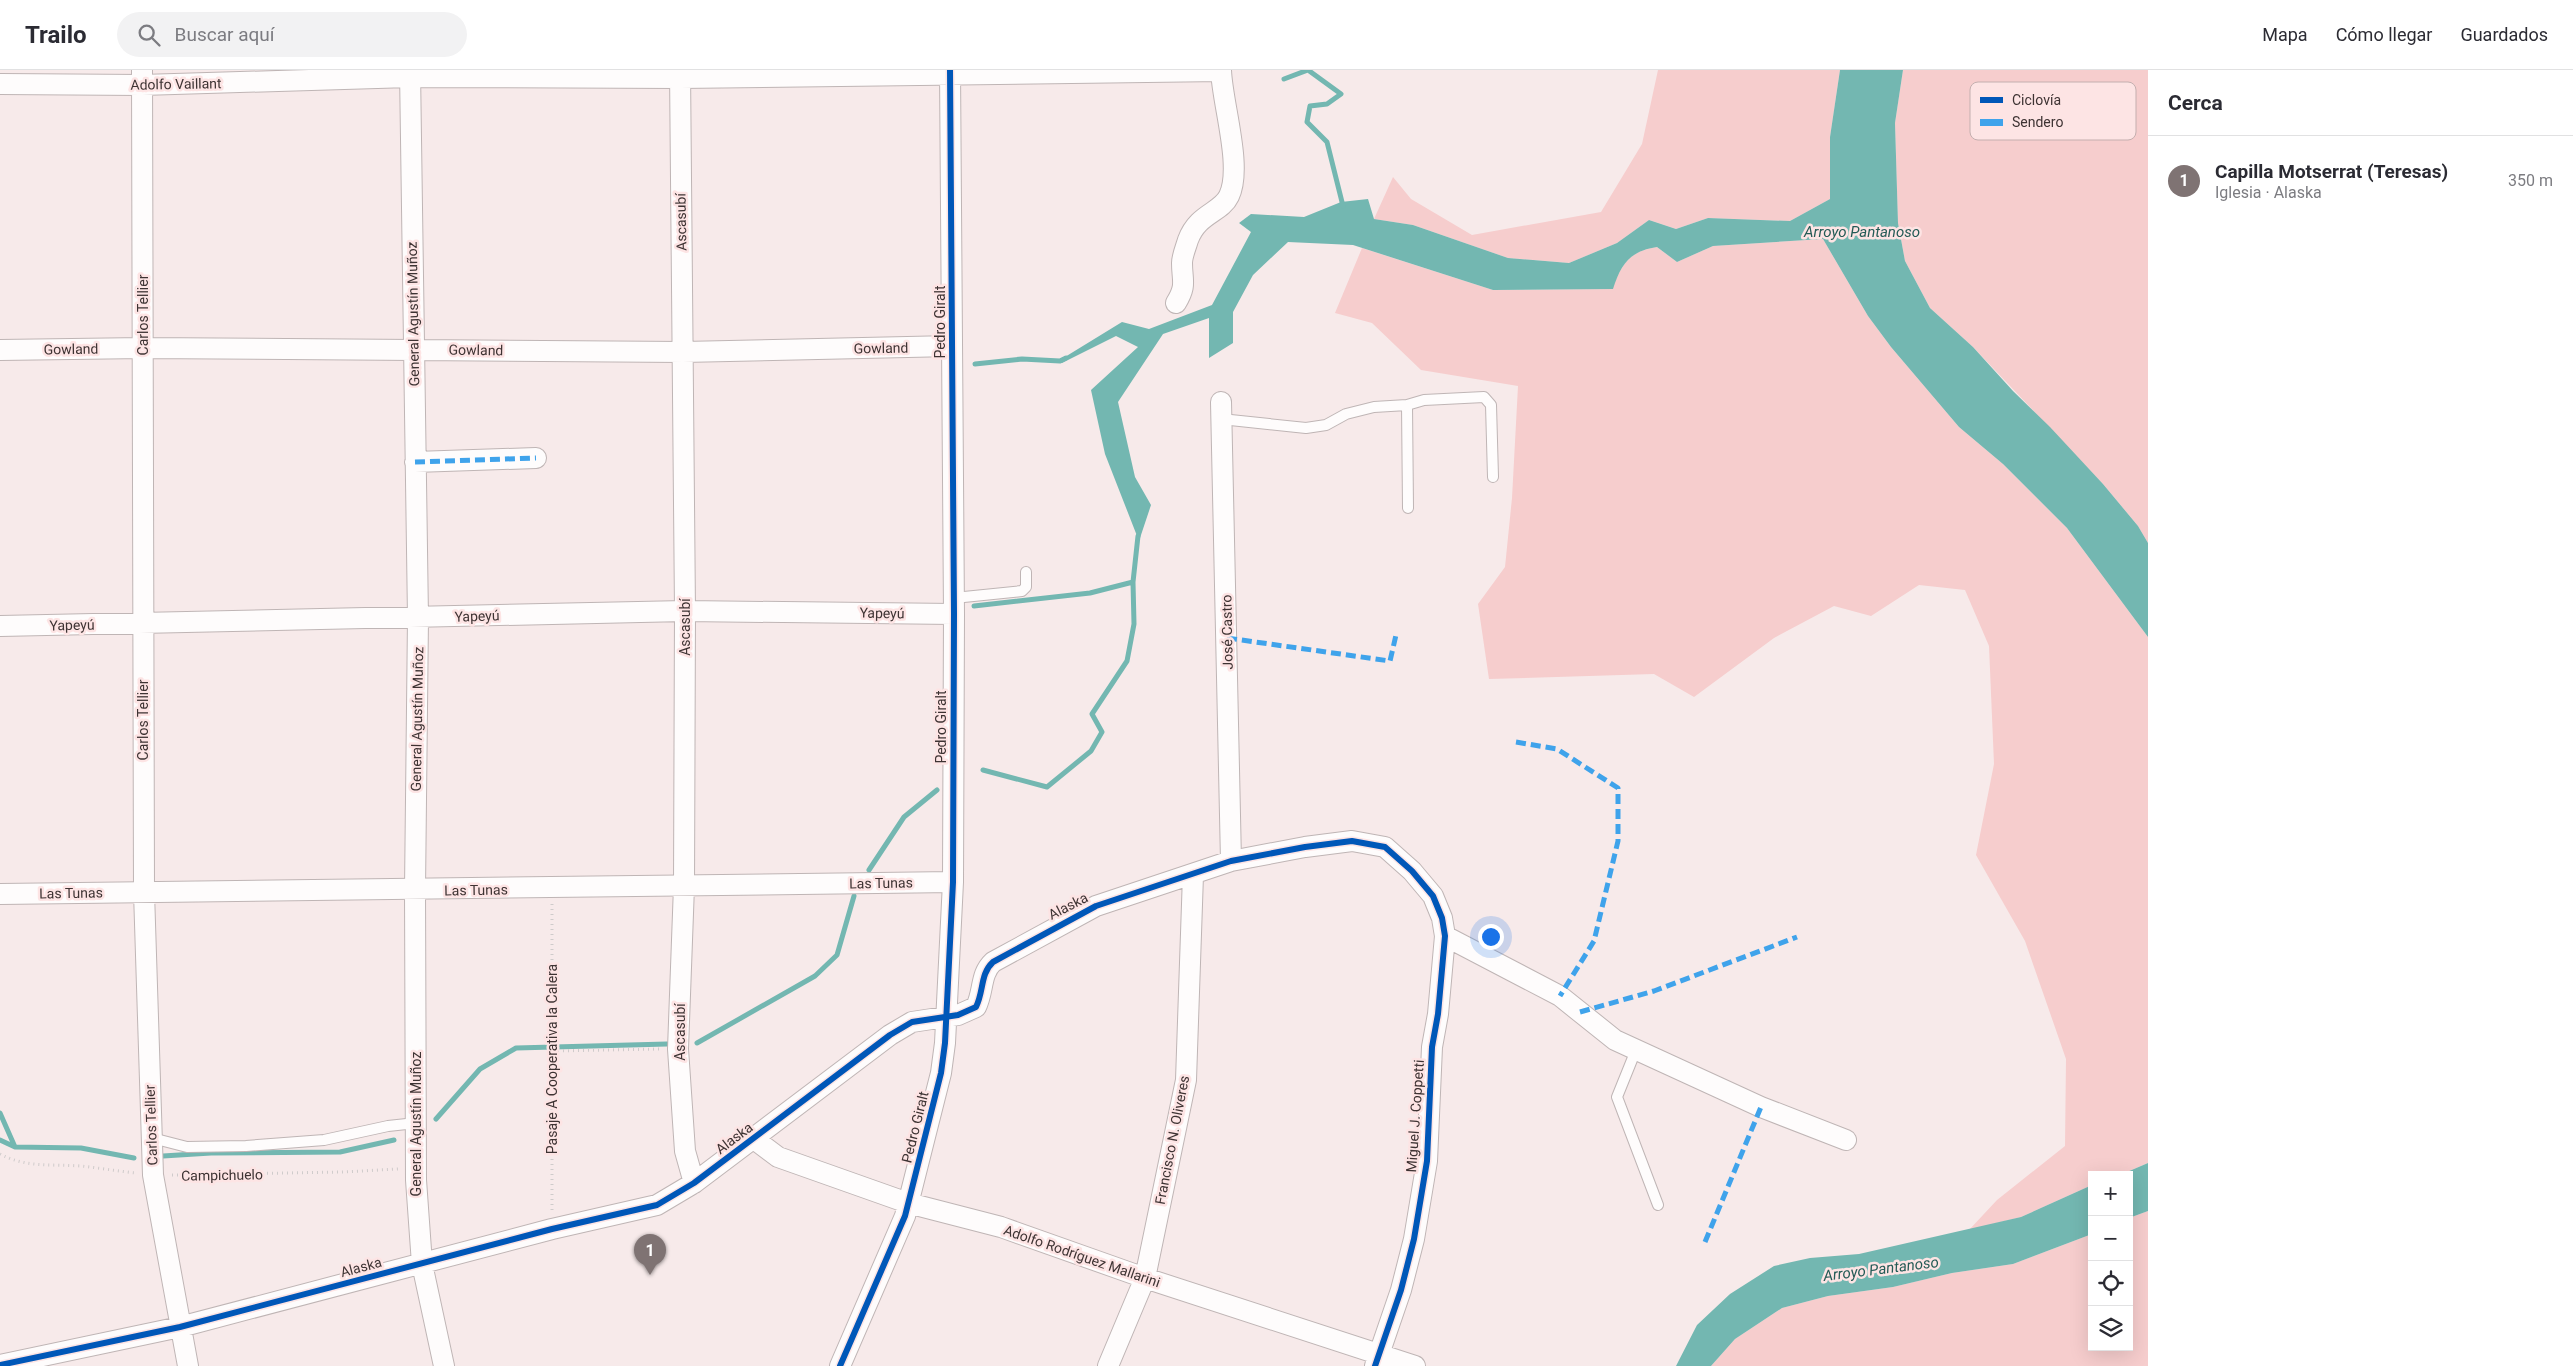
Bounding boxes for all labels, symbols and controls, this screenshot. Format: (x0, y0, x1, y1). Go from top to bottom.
search box (117, 12, 467, 57)
text: Trailo (25, 21, 87, 49)
icon: search (135, 21, 163, 49)
text: Buscar aquí (175, 23, 274, 46)
text: Mapa (2262, 24, 2308, 45)
text: Cómo llegar (2336, 24, 2432, 45)
text: Guardados (2460, 24, 2548, 45)
street label: Adolfo Vaillant (130, 75, 222, 93)
legend (1970, 82, 2136, 140)
text: Cerca (2168, 91, 2223, 115)
text: Ciclovía (2012, 92, 2061, 108)
text: Sendero (2012, 114, 2063, 130)
text: Capilla Motserrat (Teresas) (2215, 160, 2448, 183)
text: 1 (2179, 171, 2189, 190)
text: 350 m (2508, 171, 2553, 190)
text: Iglesia · Alaska (2215, 183, 2322, 202)
street label: Ascasubí (672, 193, 690, 251)
water label: Arroyo Pantanoso (1803, 223, 1920, 241)
street label: General Agustín Muñoz (404, 241, 422, 387)
street label: Carlos Tellier (135, 274, 151, 355)
street label: Pedro Giralt (932, 285, 948, 359)
street label: Gowland (854, 340, 908, 356)
street label: Gowland (44, 341, 98, 357)
street label: Gowland (449, 342, 503, 358)
street label: José Castro (1218, 594, 1236, 670)
street label: Ascasubí (677, 598, 693, 656)
street label: Yapeyú (859, 605, 905, 621)
street label: Yapeyú (454, 607, 500, 625)
street label: Yapeyú (49, 617, 95, 633)
street label: General Agustín Muñoz (408, 646, 426, 792)
street label: Carlos Tellier (135, 679, 151, 760)
street label: Pedro Giralt (933, 690, 949, 764)
street label: Las Tunas (849, 874, 913, 892)
street label: Las Tunas (444, 881, 508, 899)
street label: Las Tunas (39, 884, 103, 902)
street label: Alaska (1046, 889, 1090, 923)
your location (1478, 924, 1504, 950)
street label: Pasaje A Cooperativa la Calera (544, 964, 560, 1154)
street label: Ascasubí (672, 1003, 688, 1061)
street label: General Agustín Muñoz (408, 1052, 424, 1196)
street label: Miguel J. Coppetti (1403, 1059, 1427, 1173)
street label: Francisco N. Oliveres (1152, 1074, 1192, 1206)
street label: Carlos Tellier (142, 1084, 160, 1166)
street label: Pedro Giralt (898, 1089, 932, 1164)
street label: Alaska (712, 1119, 756, 1157)
street label: Campichuelo (181, 1166, 263, 1184)
map controls (2088, 1171, 2133, 1351)
button: + (2088, 1171, 2133, 1216)
button: − (2088, 1216, 2133, 1261)
street label: Adolfo Rodríguez Mallarini (1002, 1222, 1162, 1290)
pin: 1 (634, 1234, 666, 1275)
water label: Arroyo Pantanoso (1821, 1253, 1940, 1285)
street label: Alaska (339, 1254, 383, 1280)
button: locate (2088, 1261, 2133, 1306)
button: layers (2088, 1306, 2133, 1351)

